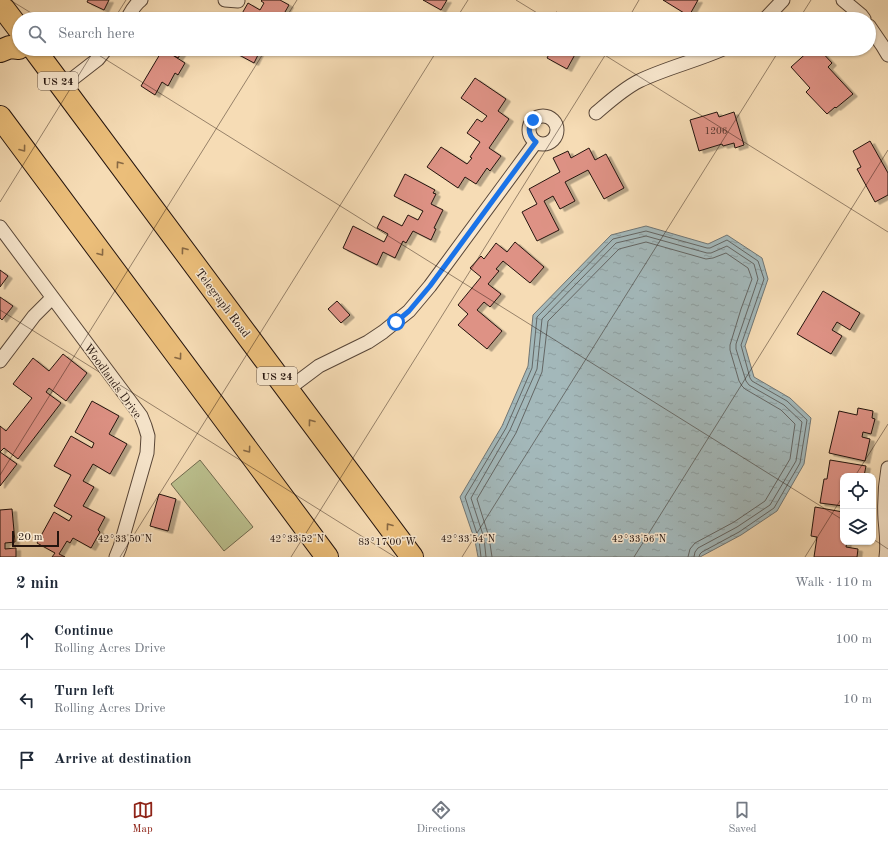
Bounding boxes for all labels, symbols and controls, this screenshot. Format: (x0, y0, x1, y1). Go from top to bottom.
search box (12, 12, 876, 56)
icon: search (26, 23, 48, 45)
text: Search here (58, 27, 135, 42)
road number: US 24 (38, 72, 78, 90)
route end (524, 111, 542, 129)
house number: 1206 (704, 126, 728, 136)
one-way arrow (18, 144, 25, 151)
one-way arrow (117, 161, 124, 168)
one-way arrow (181, 247, 188, 254)
one-way arrow (96, 249, 104, 256)
street label: Telegraph Road (193, 267, 252, 340)
route start (387, 313, 405, 331)
street label: Woodlands Drive (81, 342, 144, 422)
one-way arrow (174, 353, 181, 360)
road number: US 24 (257, 367, 297, 385)
one-way arrow (309, 419, 316, 426)
one-way arrow (243, 446, 250, 453)
map controls (840, 473, 876, 545)
button: locate (840, 473, 876, 509)
button: layers (840, 509, 876, 545)
one-way arrow (387, 523, 394, 530)
scale bar (12, 529, 59, 548)
text: 20 m (18, 532, 43, 543)
text: 42°33'50"N (98, 534, 153, 544)
text: 42°33'52"N (270, 534, 325, 544)
text: 42°33'54"N (441, 534, 496, 544)
text: 42°33'56"N (612, 534, 667, 544)
text: 83°17'00"W (358, 537, 416, 547)
text: 2 min (16, 575, 59, 592)
text: Walk · 110 m (795, 576, 872, 589)
text: Continue (54, 624, 113, 639)
icon: ahead (16, 629, 38, 651)
text: 100 m (835, 633, 872, 646)
text: Rolling Acres Drive (54, 642, 165, 655)
text: Turn left (54, 684, 114, 699)
icon: left (16, 689, 38, 711)
text: 10 m (843, 693, 872, 706)
text: Rolling Acres Drive (54, 702, 165, 715)
icon: arrive (16, 749, 38, 771)
text: Arrive at destination (54, 752, 192, 767)
tab: Map (132, 799, 154, 837)
tab: Directions (417, 799, 465, 837)
tab: Saved (728, 799, 756, 837)

